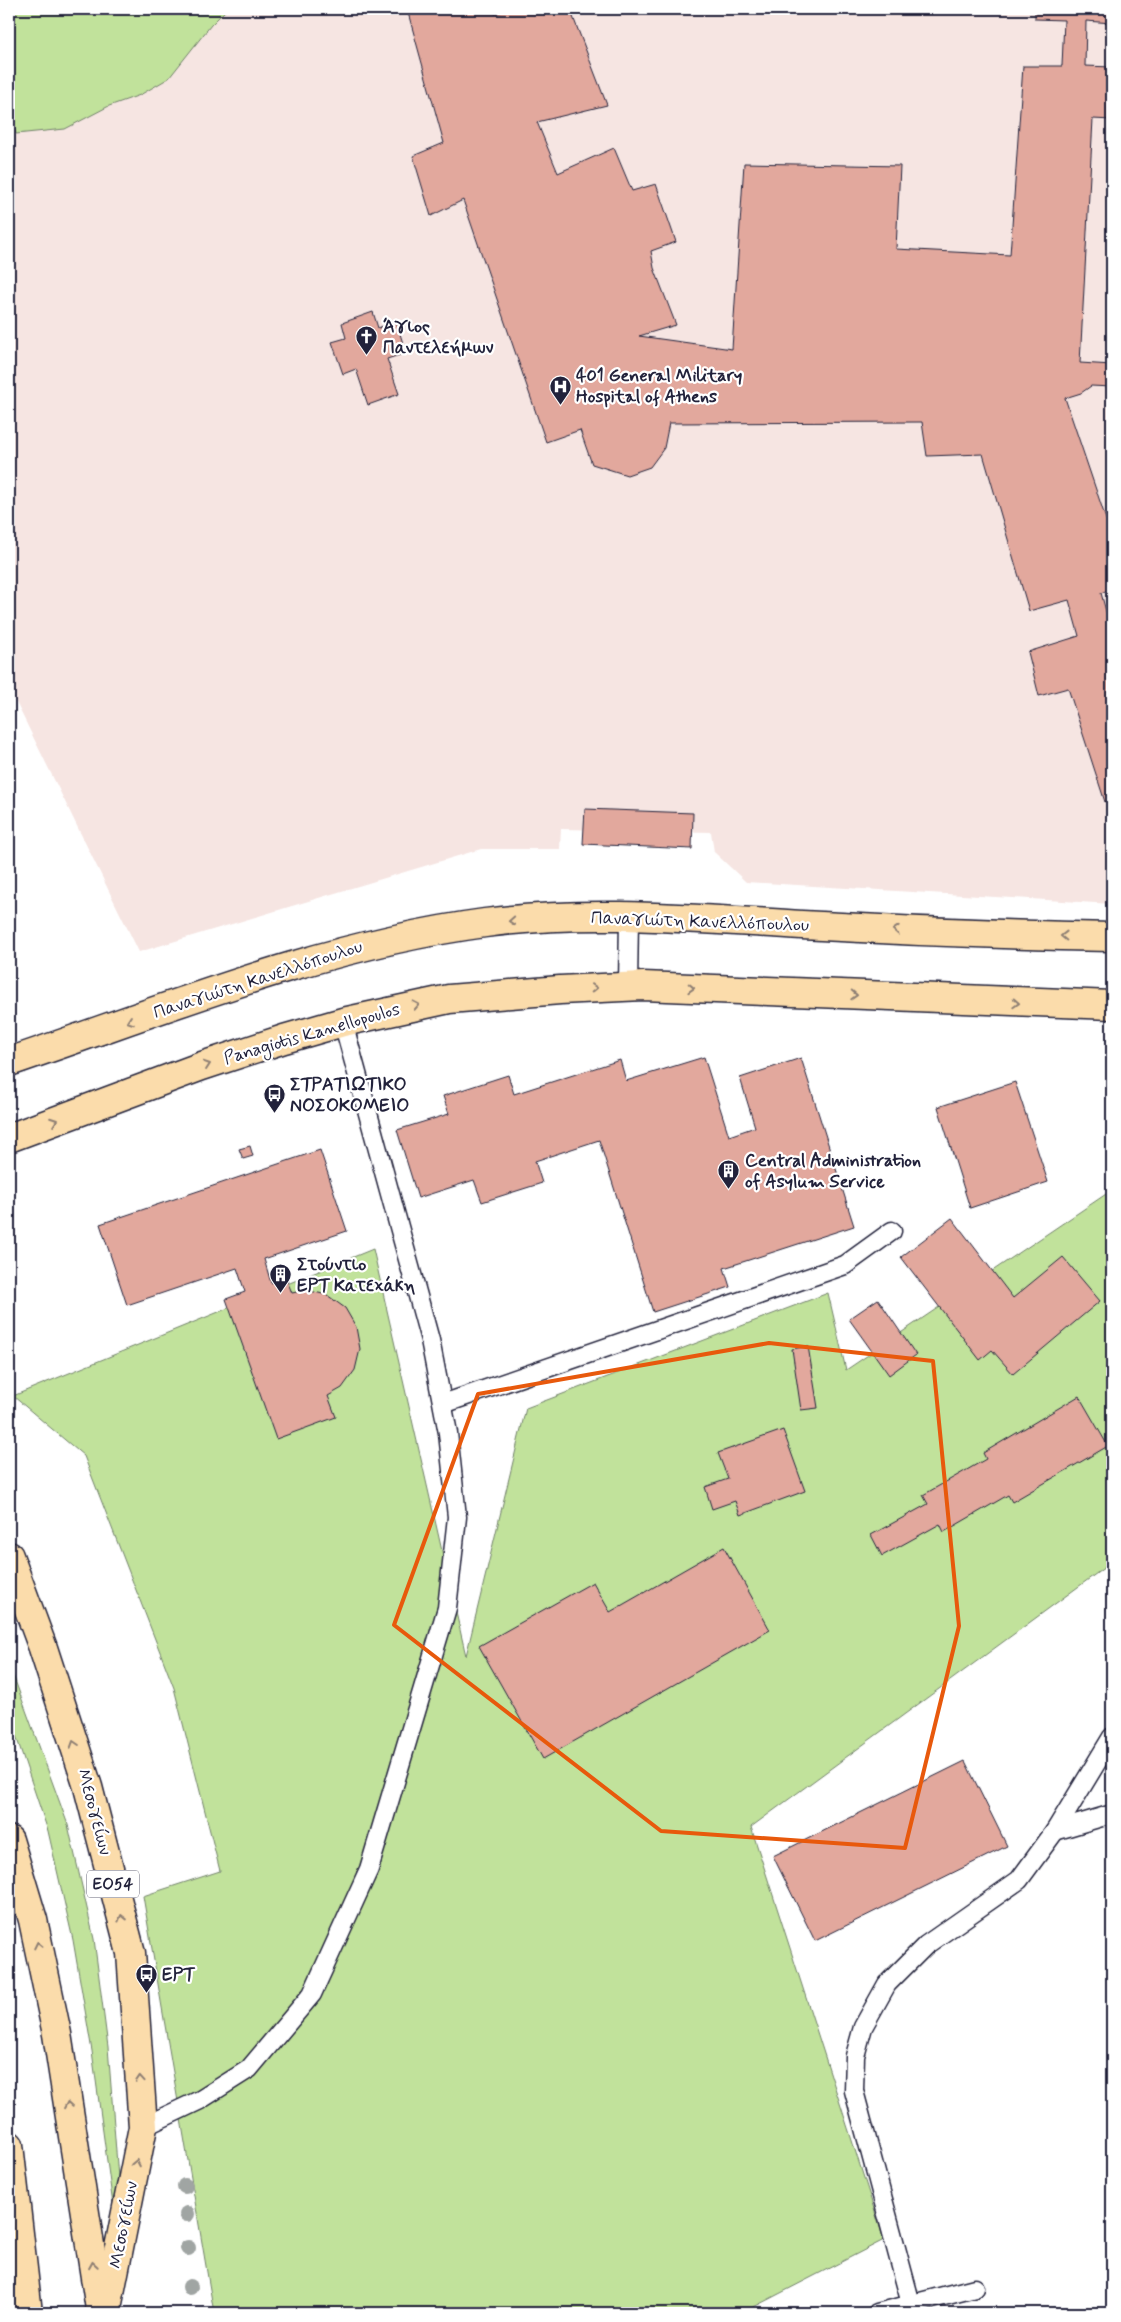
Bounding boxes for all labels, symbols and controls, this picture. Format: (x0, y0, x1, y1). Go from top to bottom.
place label: Άγιος Παντελεήμων (383, 315, 493, 360)
church icon: Άγιος Παντελεήμων (355, 325, 379, 356)
place label: 401 General Military Hospital of Athens (576, 364, 742, 409)
hospital icon: 401 General Military Hospital of Athens (548, 374, 572, 405)
street label: Παναγιώτη Κανελλόπουλου (590, 906, 810, 938)
one-way arrow (507, 915, 515, 926)
one-way arrow (892, 925, 900, 936)
one-way arrow (1059, 931, 1067, 941)
street label: Παναγιώτη Κανελλόπουλου (150, 935, 366, 1025)
one-way arrow (590, 983, 598, 994)
one-way arrow (688, 983, 696, 994)
one-way arrow (850, 990, 858, 1001)
street label: Panagiotis Kanellopoulos (221, 997, 403, 1072)
one-way arrow (1012, 997, 1020, 1008)
one-way arrow (412, 1000, 420, 1011)
one-way arrow (126, 1015, 134, 1025)
one-way arrow (202, 1061, 210, 1071)
place label: ΣΤΡΑΤΙΩΤΙΚΟ ΝΟΣΟΚΟΜΕΙΟ (290, 1073, 409, 1118)
bus stop icon: ΣΤΡΑΤΙΩΤΙΚΟ ΝΟΣΟΚΟΜΕΙΟ (262, 1083, 286, 1114)
one-way arrow (50, 1117, 58, 1127)
place label: Central Administration of Asylum Service (745, 1149, 921, 1194)
building icon: Central Administration of Asylum Service (717, 1159, 741, 1190)
place label: Στούντιο ΕΡΤ Κατεχάκη (297, 1253, 415, 1298)
building icon: Στούντιο ΕΡΤ Κατεχάκη (269, 1263, 293, 1294)
one-way arrow (70, 1740, 80, 1749)
street label: Μεσογείων (71, 1766, 117, 1858)
road number: ΕΟ54 (87, 1870, 139, 1898)
one-way arrow (117, 1913, 128, 1922)
one-way arrow (33, 1940, 44, 1949)
bus stop icon: ΕΡΤ (134, 1963, 158, 1994)
place label: ΕΡΤ (162, 1963, 195, 1987)
one-way arrow (134, 2074, 145, 2082)
one-way arrow (63, 2100, 74, 2108)
one-way arrow (130, 2158, 141, 2167)
street label: Μεσογείων (104, 2179, 144, 2271)
one-way arrow (88, 2261, 99, 2269)

